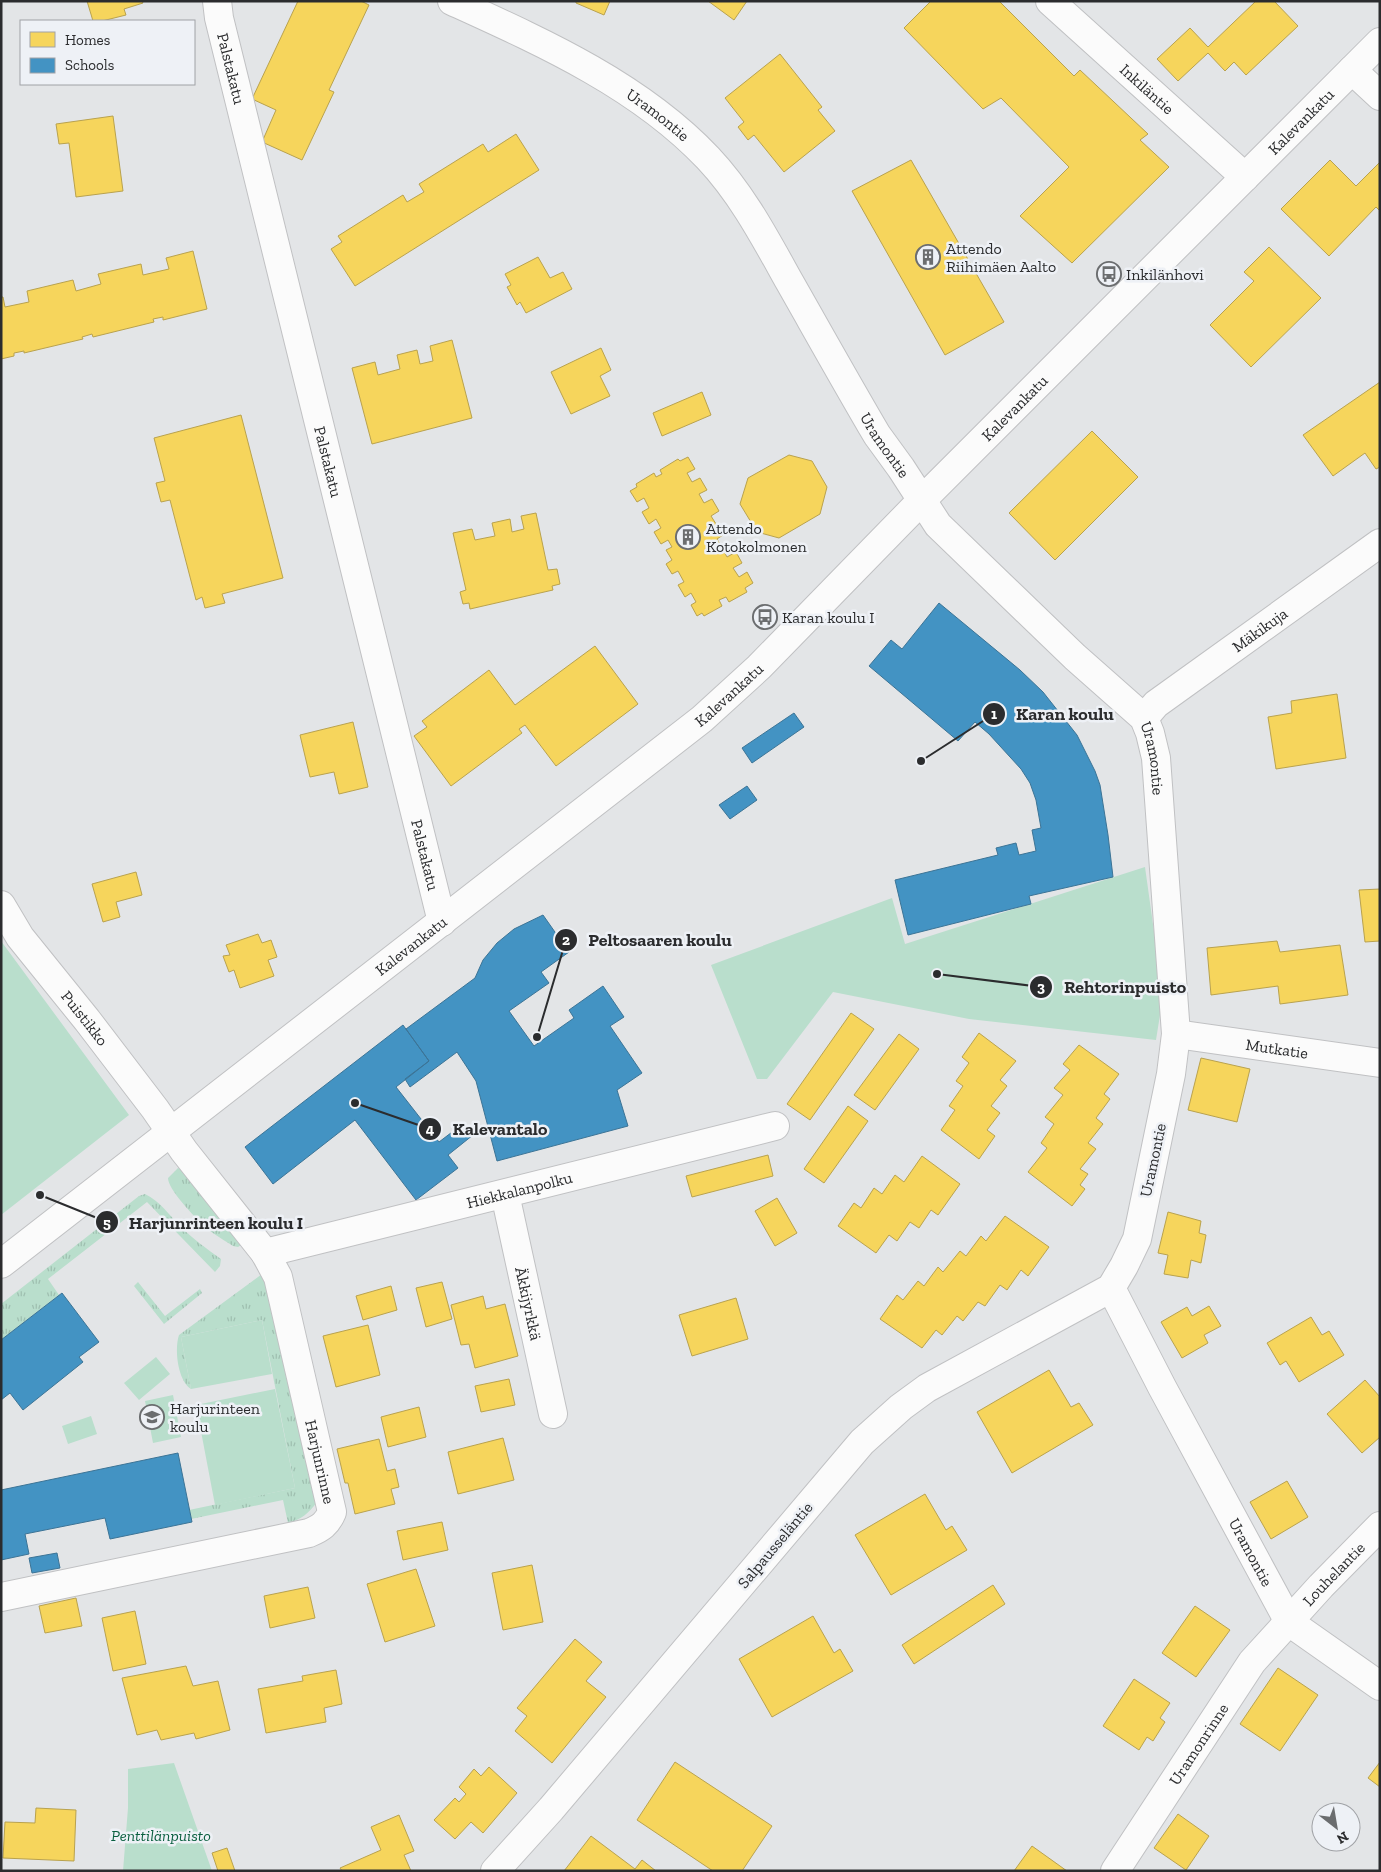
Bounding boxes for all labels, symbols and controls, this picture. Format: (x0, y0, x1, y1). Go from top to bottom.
legend (20, 20, 195, 85)
text: Homes (65, 31, 110, 49)
street label: Palstakatu (213, 31, 249, 106)
text: Schools (65, 56, 114, 74)
street label: Inkiläntie (1116, 60, 1178, 118)
street label: Uramontie (623, 84, 694, 145)
street label: Kalevankatu (1264, 84, 1338, 158)
place label: Attendo Riihimäen Aalto (946, 239, 1056, 276)
building icon: Attendo Riihimäen Aalto (915, 244, 941, 270)
bus stop icon: Inkilänhovi (1096, 261, 1122, 287)
place label: Inkilänhovi (1126, 265, 1204, 284)
street label: Kalevankatu (977, 371, 1051, 445)
street label: Uramontie (856, 409, 914, 481)
street label: Palstakatu (310, 424, 346, 499)
place label: Attendo Kotokolmonen (706, 519, 808, 556)
building icon: Attendo Kotokolmonen (675, 524, 701, 550)
street label: Mäkikuja (1228, 603, 1291, 656)
bus stop icon: Karan koulu I (752, 604, 778, 630)
place label: Karan koulu I (782, 608, 875, 627)
street label: Kalevankatu (691, 659, 767, 731)
callout: Karan koulu (981, 698, 1124, 731)
text: Karan koulu (1016, 703, 1114, 725)
text: 1 (991, 705, 997, 723)
street label: Uramontie (1137, 718, 1168, 796)
street label: Palstakatu (407, 817, 443, 892)
street label: Kalevankatu (371, 912, 450, 979)
callout: Peltosaaren koulu (554, 924, 742, 957)
text: Peltosaaren koulu (588, 929, 732, 951)
text: 2 (562, 931, 570, 949)
callout: Rehtorinpuisto (1029, 971, 1196, 1004)
text: Rehtorinpuisto (1064, 976, 1187, 998)
text: 3 (1037, 978, 1045, 996)
street label: Puistikko (57, 987, 112, 1049)
street label: Mutkatie (1245, 1035, 1309, 1062)
callout: Kalevantalo (418, 1112, 558, 1145)
text: Kalevantalo (453, 1118, 548, 1140)
text: 4 (426, 1120, 435, 1138)
street label: Uramontie (1136, 1121, 1170, 1199)
street label: Hiekkalanpolku (464, 1167, 574, 1212)
callout: Harjunrinteen koulu I (94, 1206, 314, 1239)
text: Harjunrinteen koulu I (129, 1212, 303, 1234)
text: 5 (103, 1214, 111, 1232)
street label: Äkkijyrkkä (512, 1265, 546, 1342)
place label: Harjurinteen koulu (170, 1399, 261, 1436)
school or university icon: Harjurinteen koulu (139, 1404, 165, 1430)
street label: Harjunrinne (302, 1418, 339, 1506)
street label: Salpausseläntie (733, 1498, 817, 1592)
street label: Uramontie (1225, 1515, 1277, 1589)
street label: Louhelantie (1298, 1538, 1369, 1610)
street label: Uramonrinne (1165, 1699, 1232, 1788)
north arrow (1311, 1802, 1361, 1852)
park label: Penttilänpuisto (111, 1826, 211, 1845)
text: N (1333, 1828, 1351, 1848)

